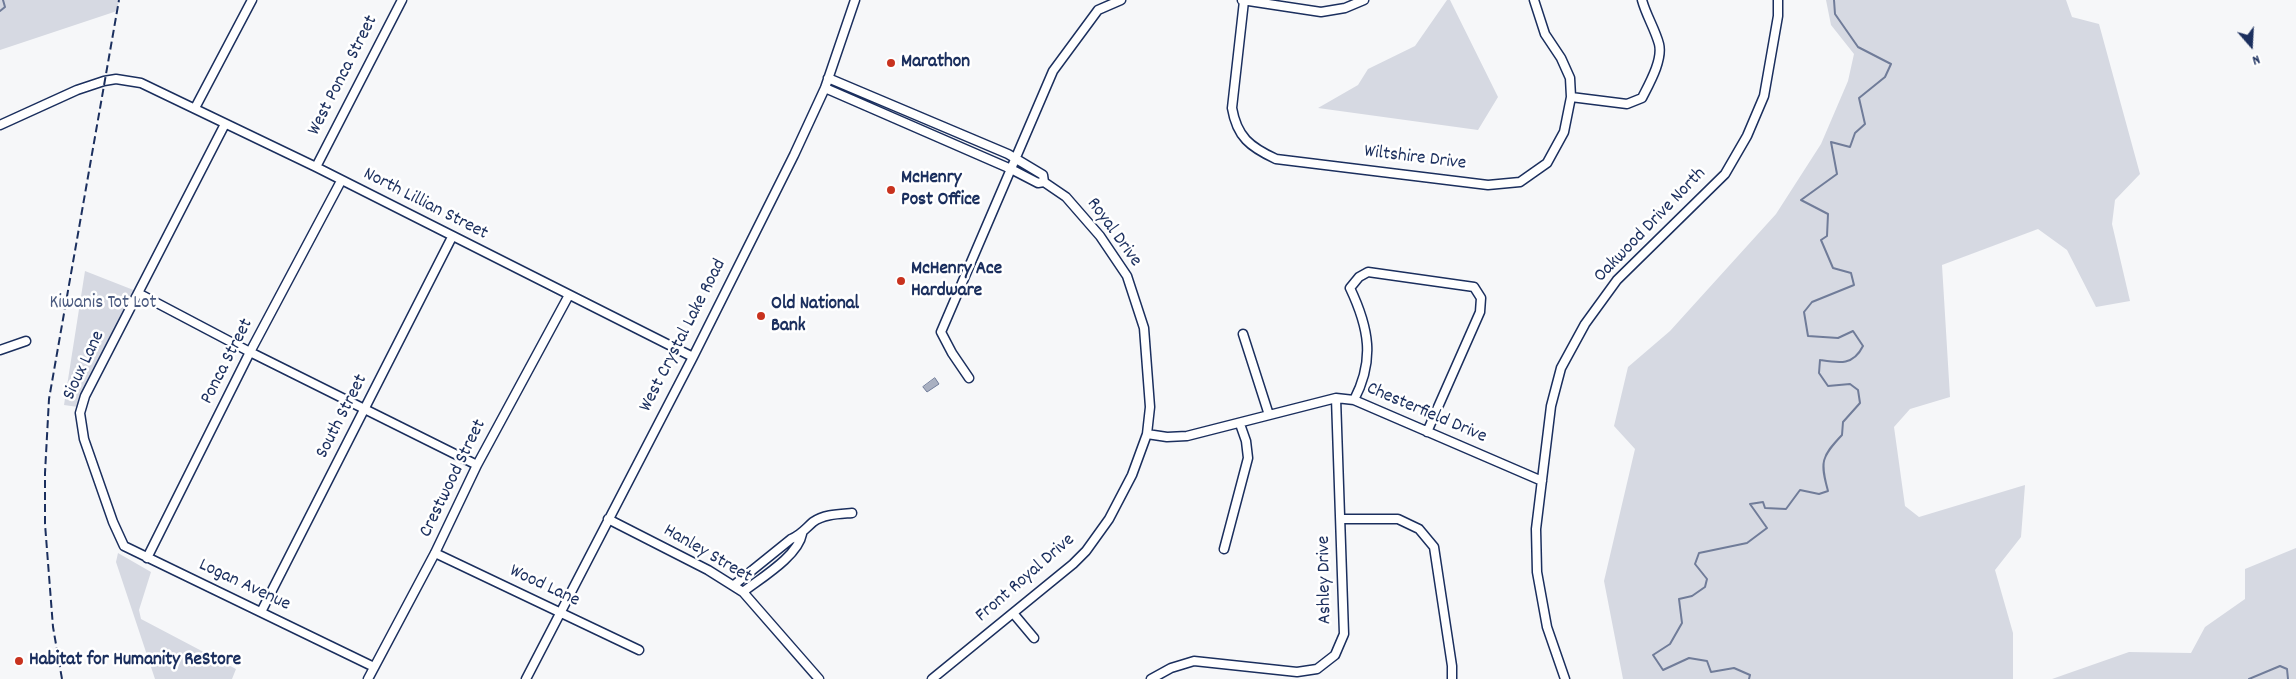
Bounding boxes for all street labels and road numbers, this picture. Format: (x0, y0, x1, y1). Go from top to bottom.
street label: West Ponca Street (304, 12, 384, 140)
street label: Wiltshire Drive (1363, 141, 1467, 177)
street label: North Lillian Street (359, 164, 491, 246)
street label: Oakwood Drive North (1590, 164, 1712, 288)
street label: Royal Drive (1080, 194, 1146, 272)
street label: West Crystal Lake Road (636, 256, 732, 416)
street label: Ponca Street (197, 315, 259, 409)
street label: Sioux Lane (59, 328, 111, 404)
street label: South Street (312, 371, 374, 463)
street label: Chesterfield Drive (1362, 378, 1490, 450)
street label: Crestwood Street (416, 416, 492, 542)
street label: Hanley Street (659, 520, 755, 590)
street label: Front Royal Drive (972, 530, 1080, 628)
street label: Ashley Drive (1314, 535, 1338, 625)
street label: Logan Avenue (195, 555, 293, 617)
street label: Wood Lane (505, 561, 583, 613)

